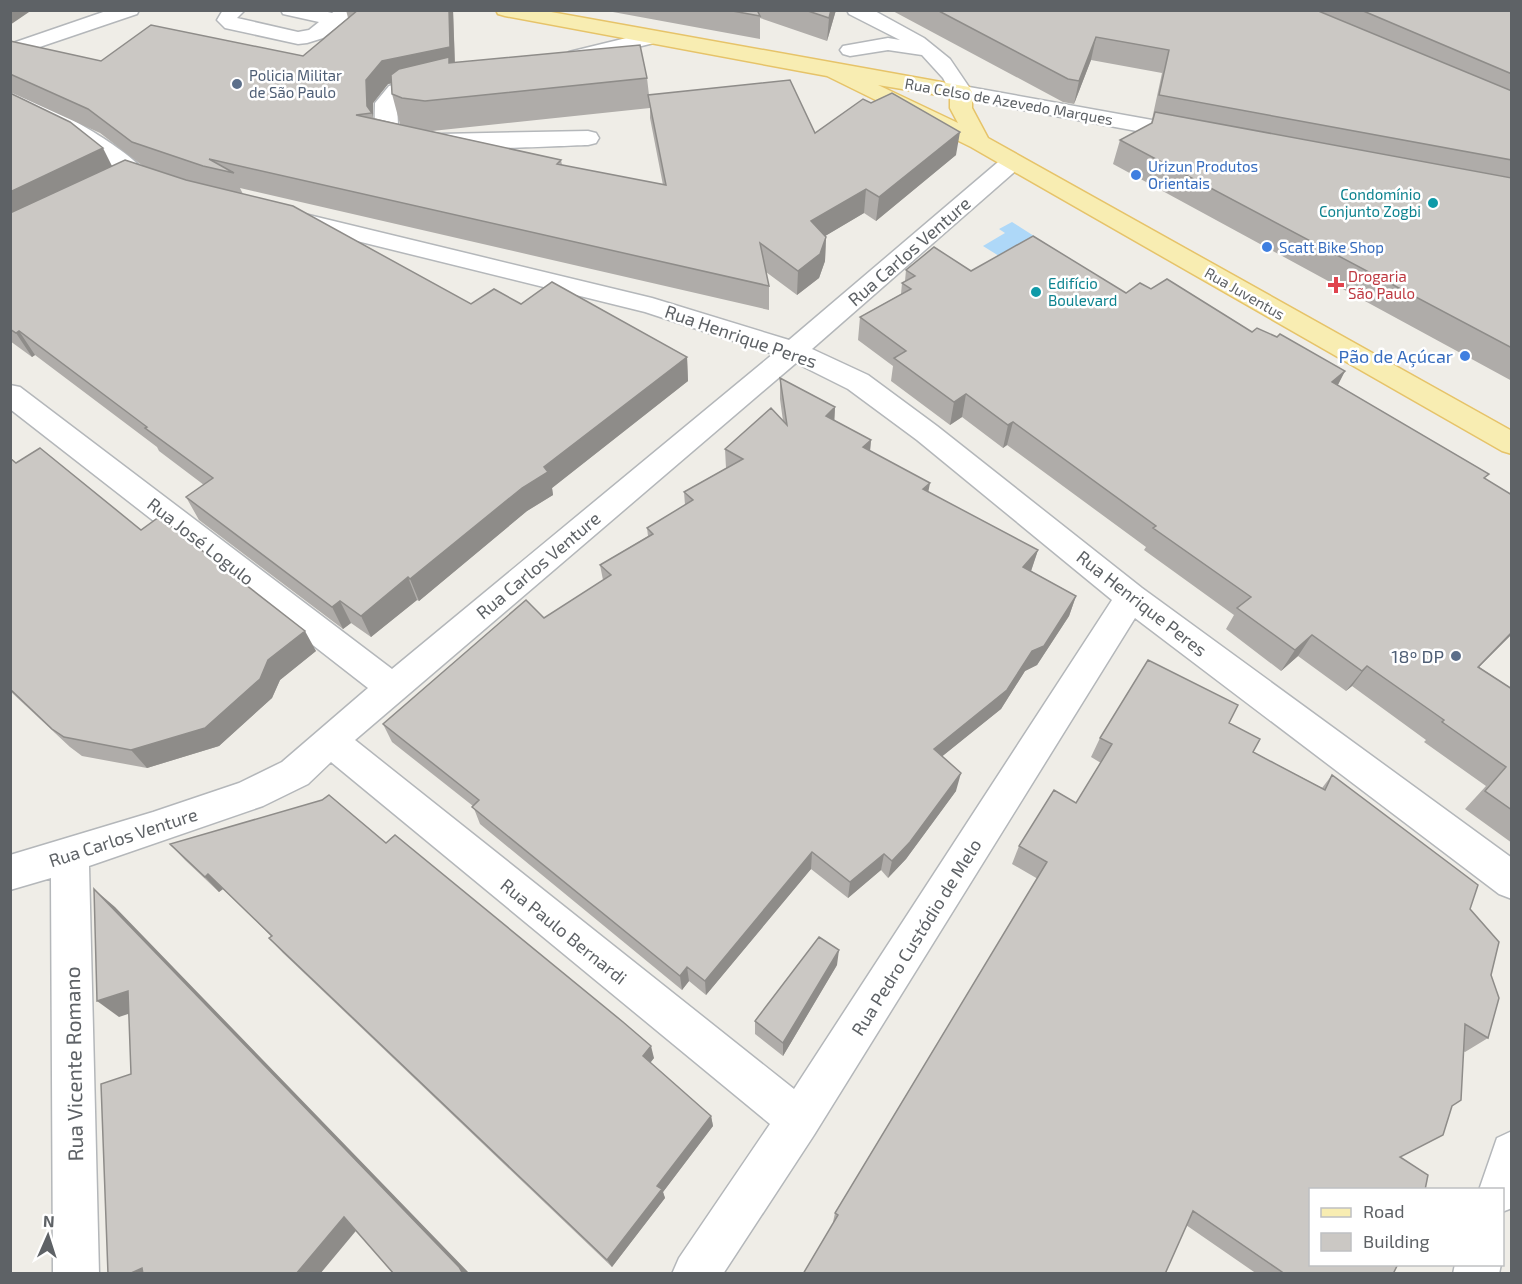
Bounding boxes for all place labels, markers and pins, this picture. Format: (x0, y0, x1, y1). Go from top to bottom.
place label: Policia Militar de São Paulo (249, 66, 342, 101)
marker: Policia Militar de São Paulo (230, 77, 244, 91)
place label: Urizun Produtos Orientais (1148, 157, 1258, 192)
marker: Urizun Produtos Orientais (1129, 168, 1143, 182)
place label: Condomínio Conjunto Zogbi (1319, 185, 1421, 221)
marker: Condomínio Conjunto Zogbi (1426, 196, 1440, 210)
place label: Scatt Bike Shop (1279, 238, 1384, 256)
marker: Scatt Bike Shop (1260, 240, 1274, 254)
place label: Drogaria São Paulo (1348, 267, 1415, 302)
place label: Edifício Boulevard (1048, 274, 1117, 309)
marker: Drogaria São Paulo (1329, 278, 1343, 292)
marker: Edifício Boulevard (1029, 285, 1043, 299)
place label: Pão de Açúcar (1339, 345, 1453, 368)
marker: Pão de Açúcar (1458, 349, 1472, 363)
place label: 18º DP (1391, 645, 1444, 667)
marker: 18º DP (1449, 649, 1463, 663)

